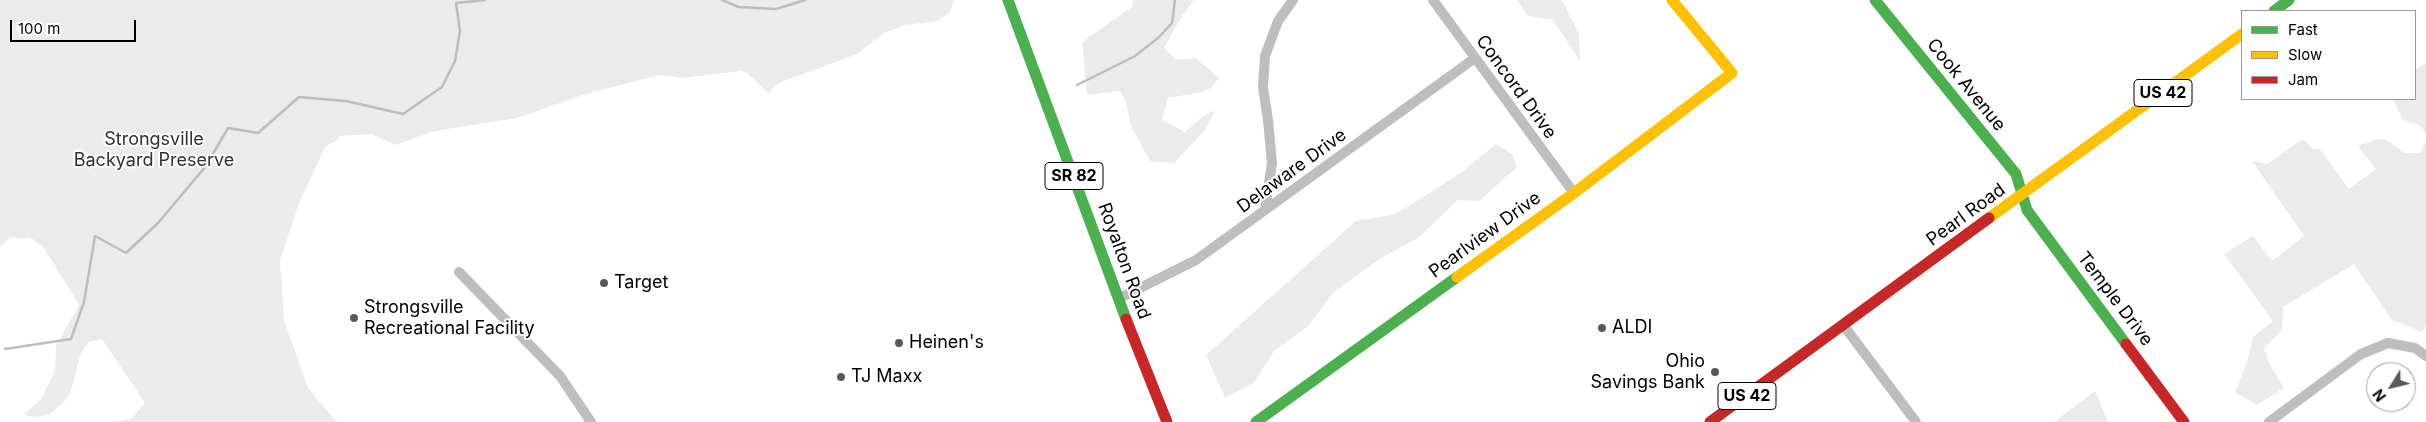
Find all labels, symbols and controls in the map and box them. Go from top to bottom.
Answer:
scale bar [12,10,139,42]
legend [2241,10,2416,100]
text: 100 m [18,19,60,38]
text: Fast [2288,20,2318,39]
street label: Concord Drive [1471,31,1561,143]
street label: Cook Avenue [1922,34,2010,136]
text: Slow [2288,45,2322,64]
text: Jam [2288,70,2318,89]
road number: US 42 [2134,80,2192,106]
street label: Delaware Drive [1233,124,1351,218]
park label: Strongsville Backyard Preserve [74,129,234,172]
road number: SR 82 [1045,162,1103,190]
street label: Pearl Road [1922,179,2010,251]
street label: Pearlview Drive [1425,187,1545,283]
street label: Royalton Road [1093,200,1155,322]
street label: Temple Drive [2073,248,2157,350]
place label: Target [614,272,668,294]
marker: Target [598,277,610,289]
place label: Strongsville Recreational Facility [364,297,535,340]
marker: Strongsville Recreational Facility [348,312,360,324]
place label: ALDI [1612,317,1652,339]
marker: ALDI [1596,322,1608,334]
place label: Heinen's [909,332,984,354]
marker: Heinen's [893,337,905,349]
place label: Ohio Savings Bank [1590,351,1705,394]
north arrow [2366,362,2416,412]
place label: TJ Maxx [851,366,922,388]
marker: Ohio Savings Bank [1709,366,1721,378]
marker: TJ Maxx [835,371,847,383]
road number: US 42 [1718,382,1776,410]
text: N [2369,386,2389,405]

